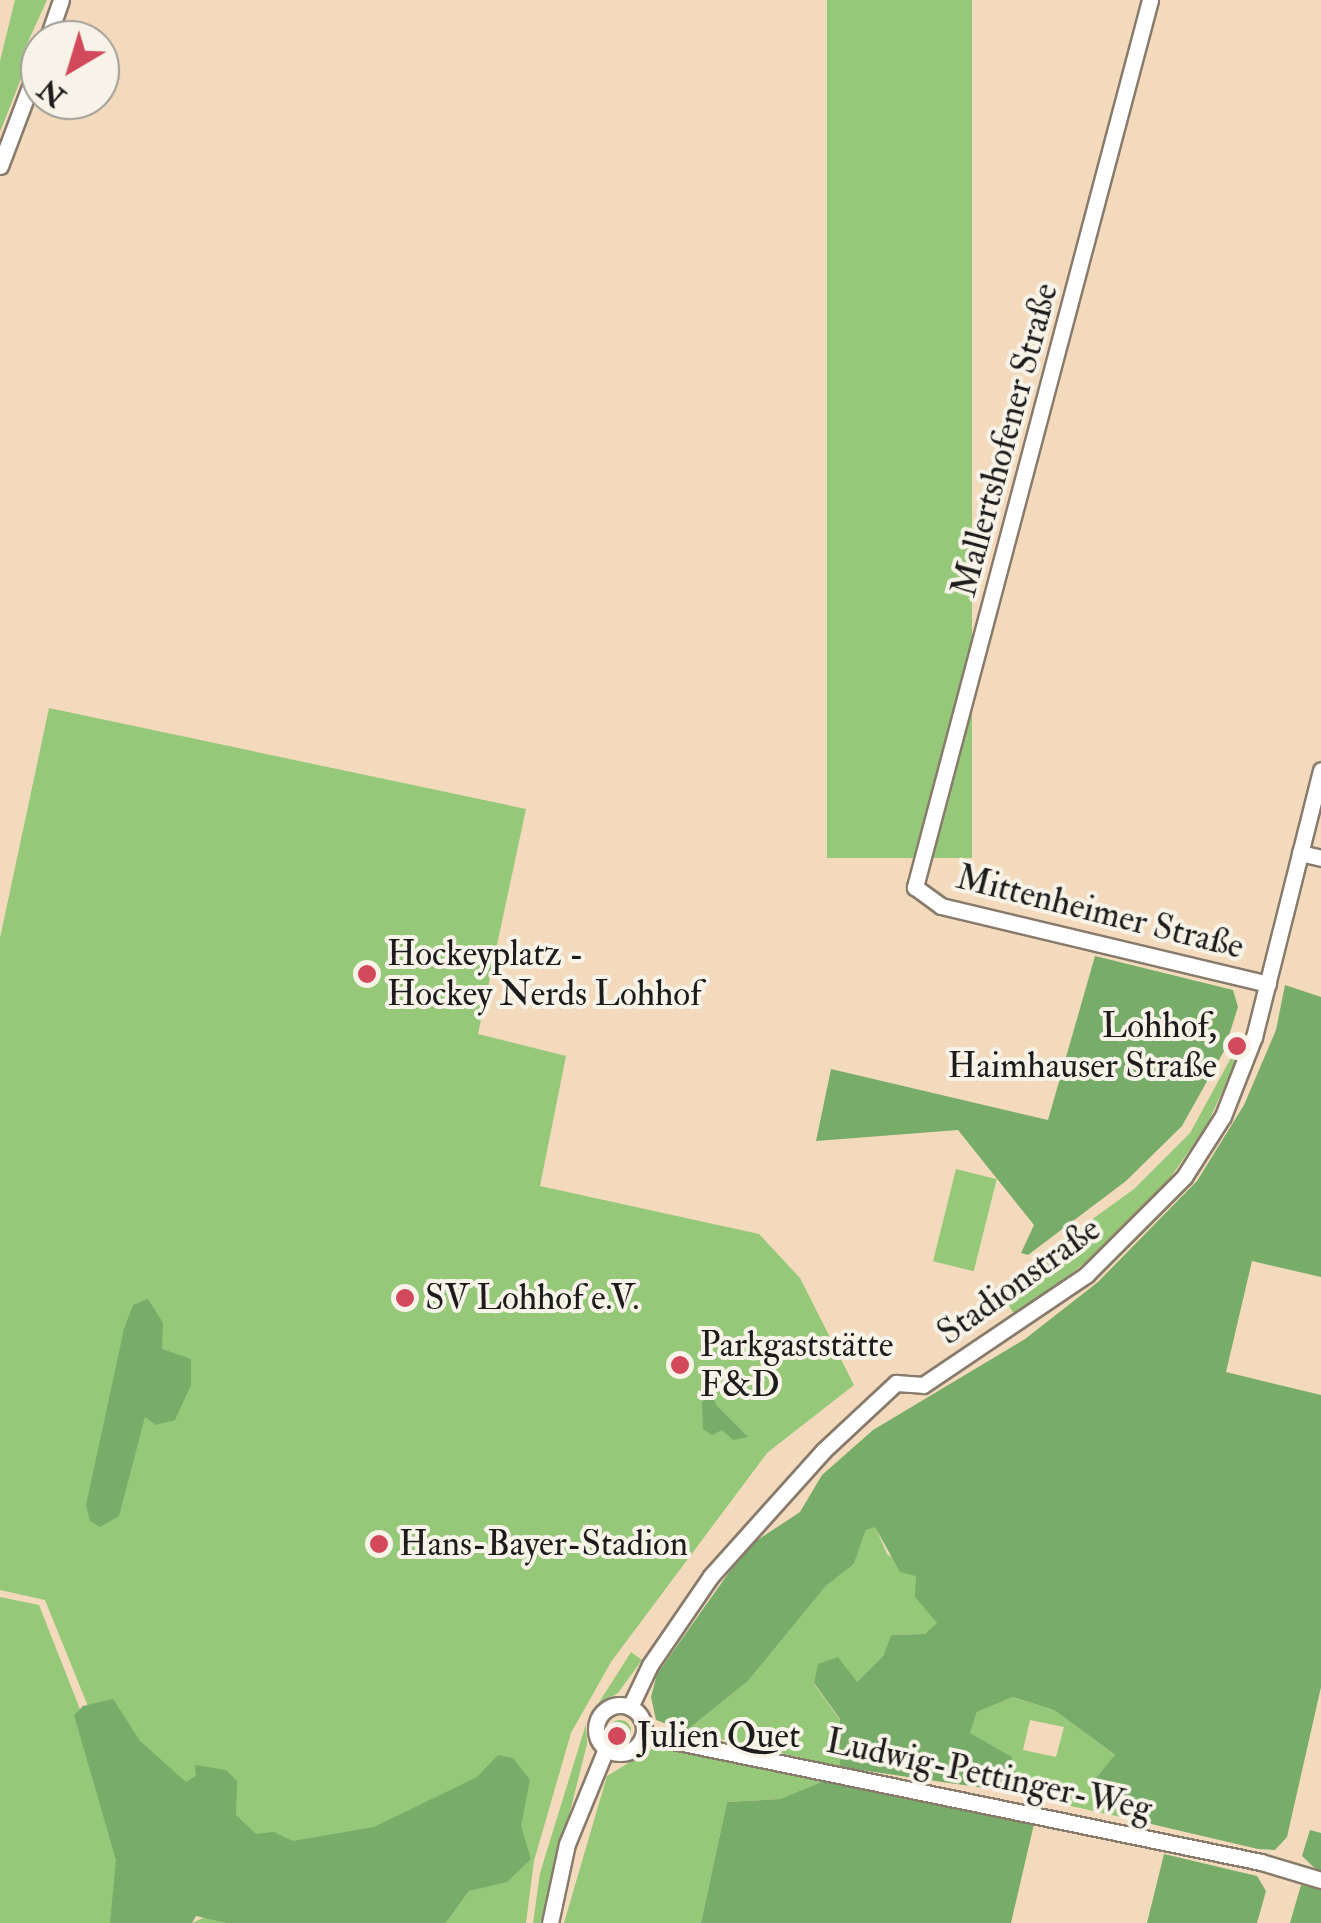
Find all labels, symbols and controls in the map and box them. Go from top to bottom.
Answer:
north arrow [20,20,120,120]
text: N [32,71,73,114]
street label: Mallertshofener Straße [943,279,1067,601]
street label: Mittenheimer Straße [952,856,1248,968]
place label: Hockeyplatz - Hockey Nerds Lohhof [387,933,702,1015]
marker: Hockeyplatz - Hockey Nerds Lohhof [356,963,378,985]
place label: Lohhof, Haimhauser Straße [948,1005,1217,1087]
marker: Lohhof, Haimhauser Straße [1226,1035,1248,1057]
street label: Stadionstraße [930,1208,1108,1354]
place label: SV Lohhof e.V. [425,1277,639,1319]
marker: SV Lohhof e.V. [394,1287,416,1309]
place label: Parkgaststätte F&D [700,1324,893,1406]
marker: Parkgaststätte F&D [669,1354,691,1376]
place label: Hans-Bayer-Stadion [399,1523,688,1565]
marker: Hans-Bayer-Stadion [368,1533,390,1555]
place label: Julien Quet [637,1715,800,1757]
street label: Ludwig-Pettinger-Weg [822,1720,1156,1830]
marker: Julien Quet [606,1725,628,1747]

